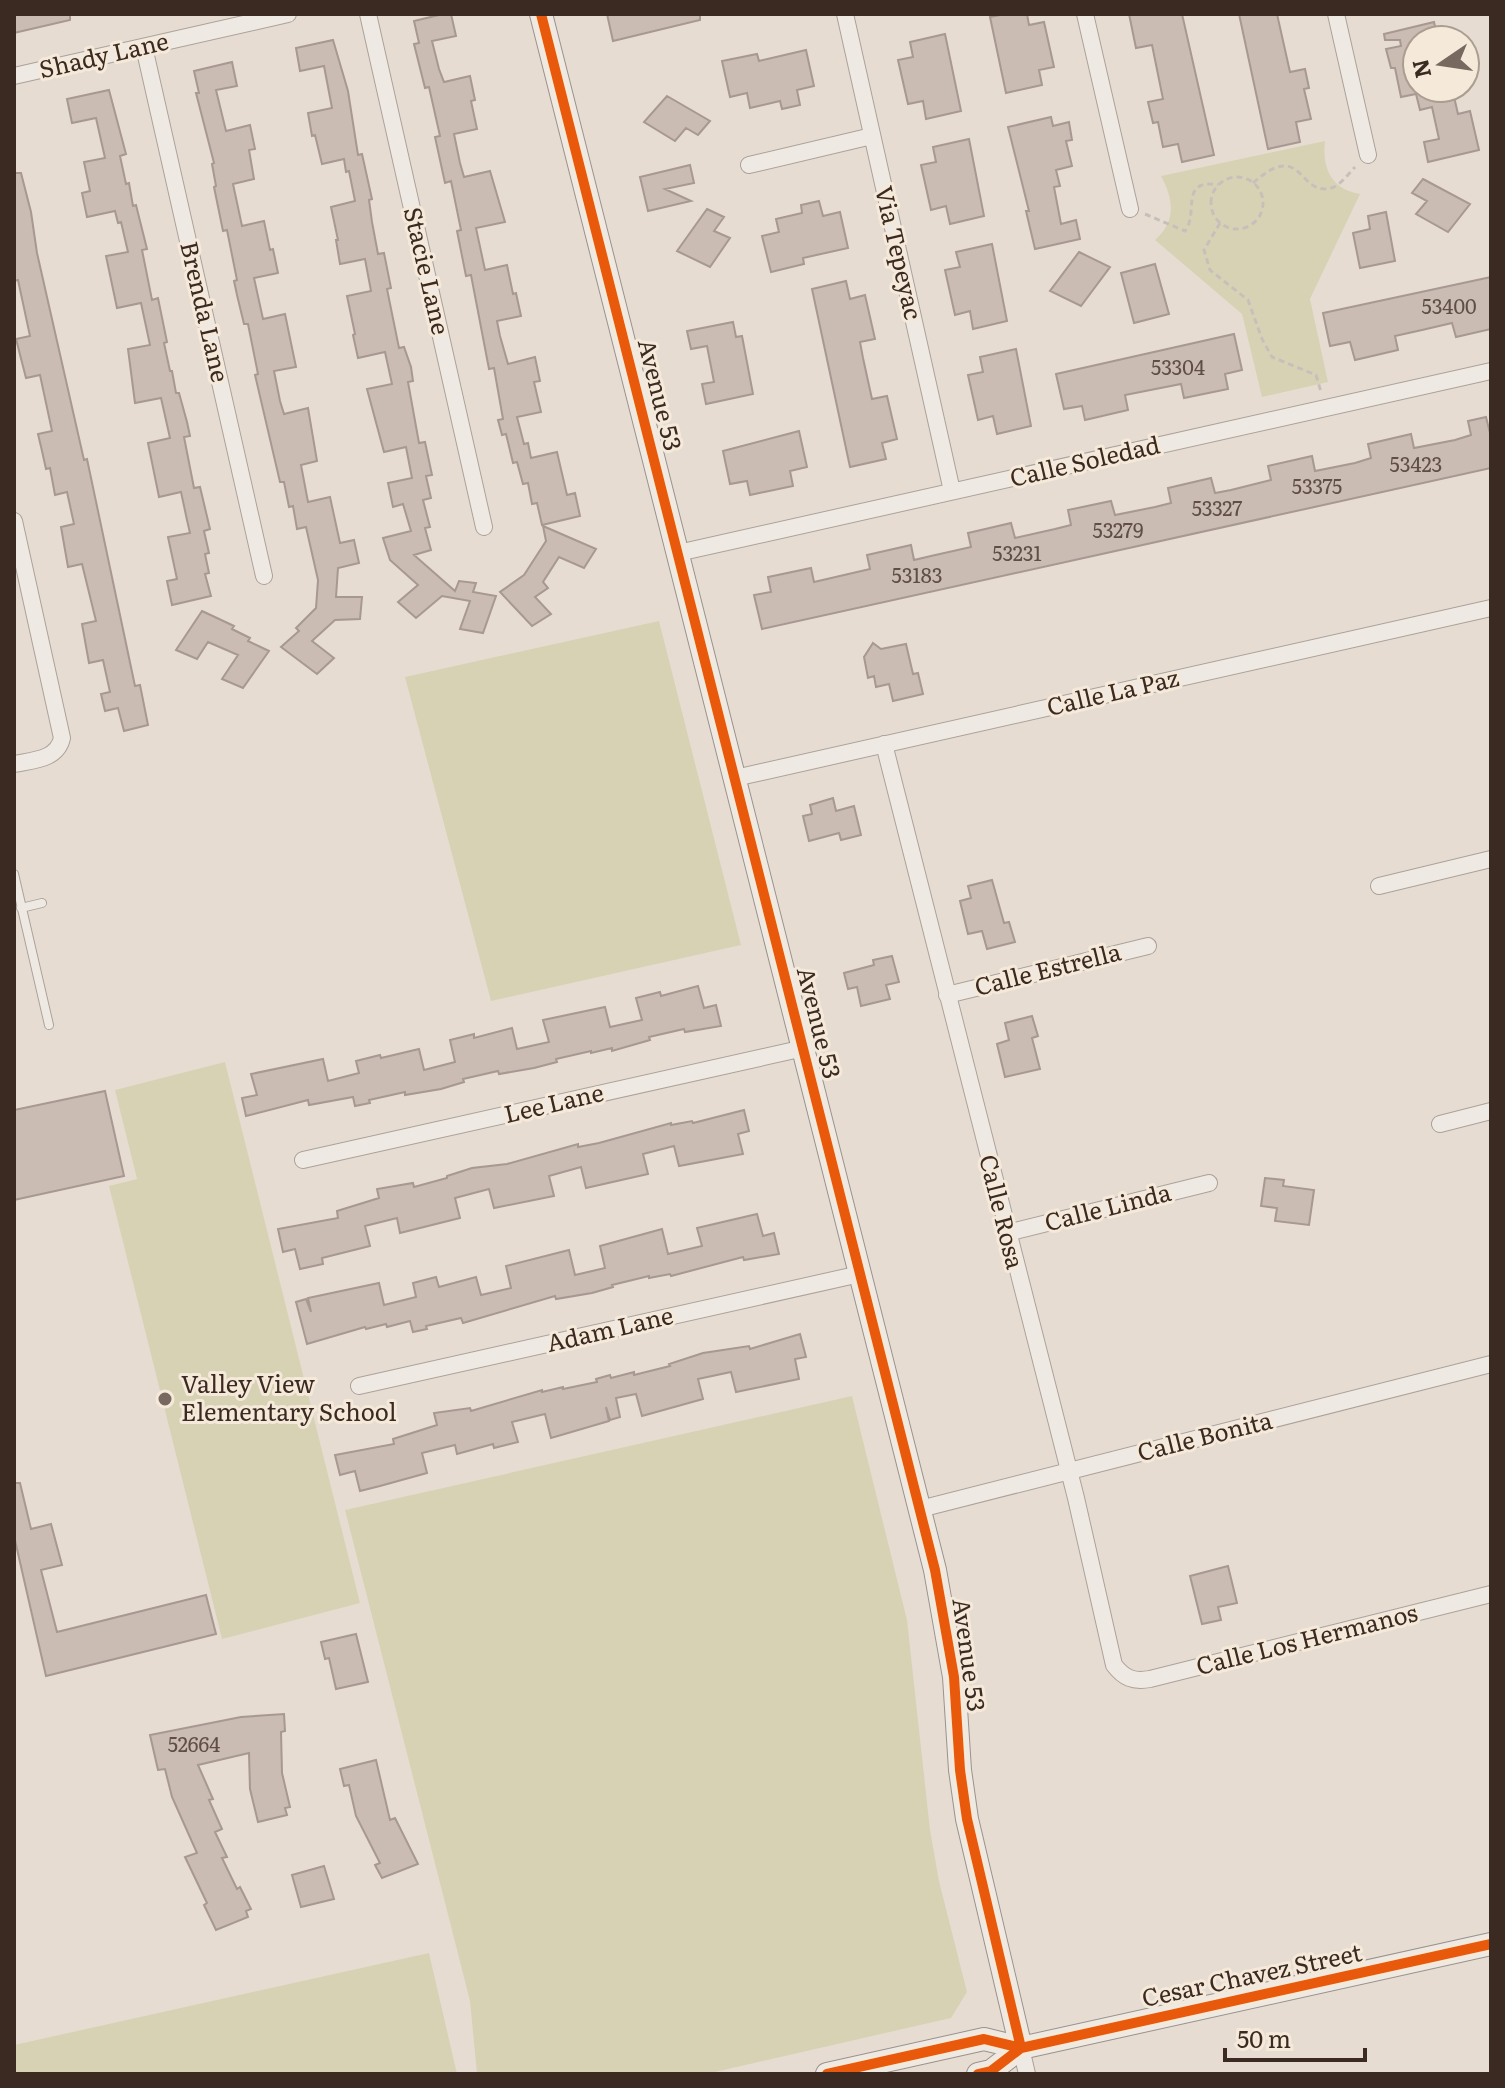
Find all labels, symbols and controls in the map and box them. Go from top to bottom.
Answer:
street label: Shady Lane [35,22,172,85]
north arrow [1401,24,1481,104]
text: N [1402,56,1438,82]
street label: Via Tepeyac [868,182,933,323]
street label: Stacie Lane [397,203,460,338]
street label: Brenda Lane [173,238,240,385]
house number: 53400 [1421,290,1477,320]
street label: Avenue 53 [631,335,692,454]
house number: 53304 [1151,351,1205,381]
street label: Calle Soledad [1006,425,1163,494]
house number: 53423 [1390,448,1442,478]
house number: 53375 [1292,470,1342,500]
house number: 53327 [1192,492,1242,522]
house number: 53279 [1093,514,1143,544]
house number: 53231 [992,537,1042,567]
house number: 53183 [892,559,943,589]
street label: Calle La Paz [1043,658,1182,723]
street label: Calle Estrella [970,932,1124,1003]
street label: Avenue 53 [790,963,851,1082]
street label: Lee Lane [500,1073,607,1130]
street label: Calle Rosa [972,1151,1035,1272]
street label: Calle Linda [1040,1173,1174,1238]
street label: Adam Lane [543,1296,676,1359]
place label: Valley View Elementary School [181,1365,397,1428]
marker: Valley View Elementary School [156,1390,174,1408]
street label: Calle Bonita [1133,1401,1276,1468]
street label: Calle Los Hermanos [1192,1593,1421,1682]
street label: Avenue 53 [945,1596,996,1714]
house number: 52664 [168,1728,220,1758]
street label: Cesar Chavez Street [1138,1933,1365,2014]
scale bar [1225,2012,1365,2062]
text: 50 m [1237,2020,1291,2055]

